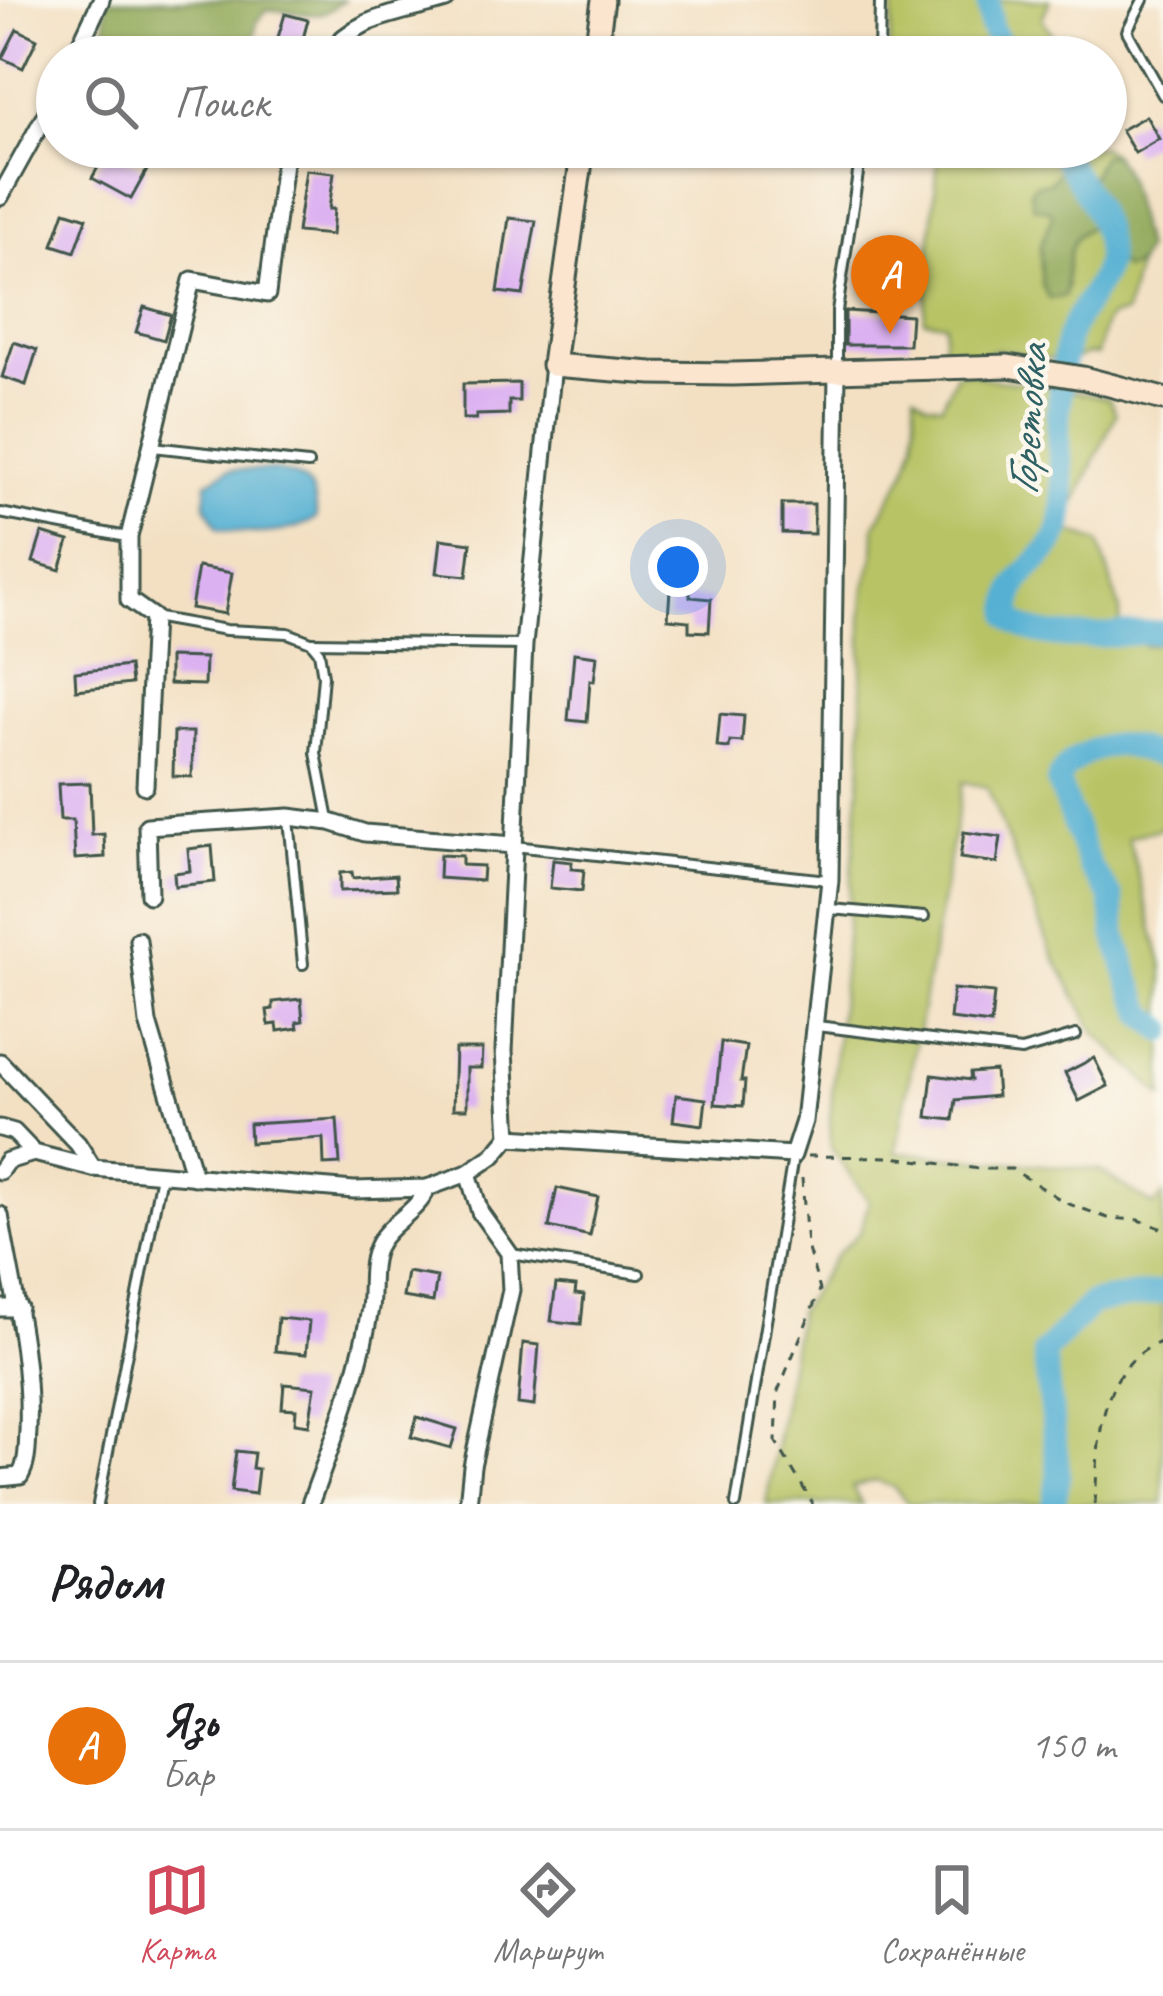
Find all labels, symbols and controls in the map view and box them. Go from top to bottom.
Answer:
search box [36,36,1127,168]
icon: search [78,69,144,135]
text: Поиск [174,74,269,131]
pin: A [851,235,929,334]
water label: Горетовка [994,339,1061,497]
your location [648,537,708,597]
text: Рядом [48,1550,162,1614]
text: Язь [162,1693,217,1750]
text: A [77,1721,97,1770]
text: 150 m [1031,1721,1115,1770]
text: Бар [162,1750,214,1799]
tab: Карта [139,1857,215,1971]
tab: Маршрут [493,1857,602,1971]
tab: Сохранённые [880,1857,1024,1971]

